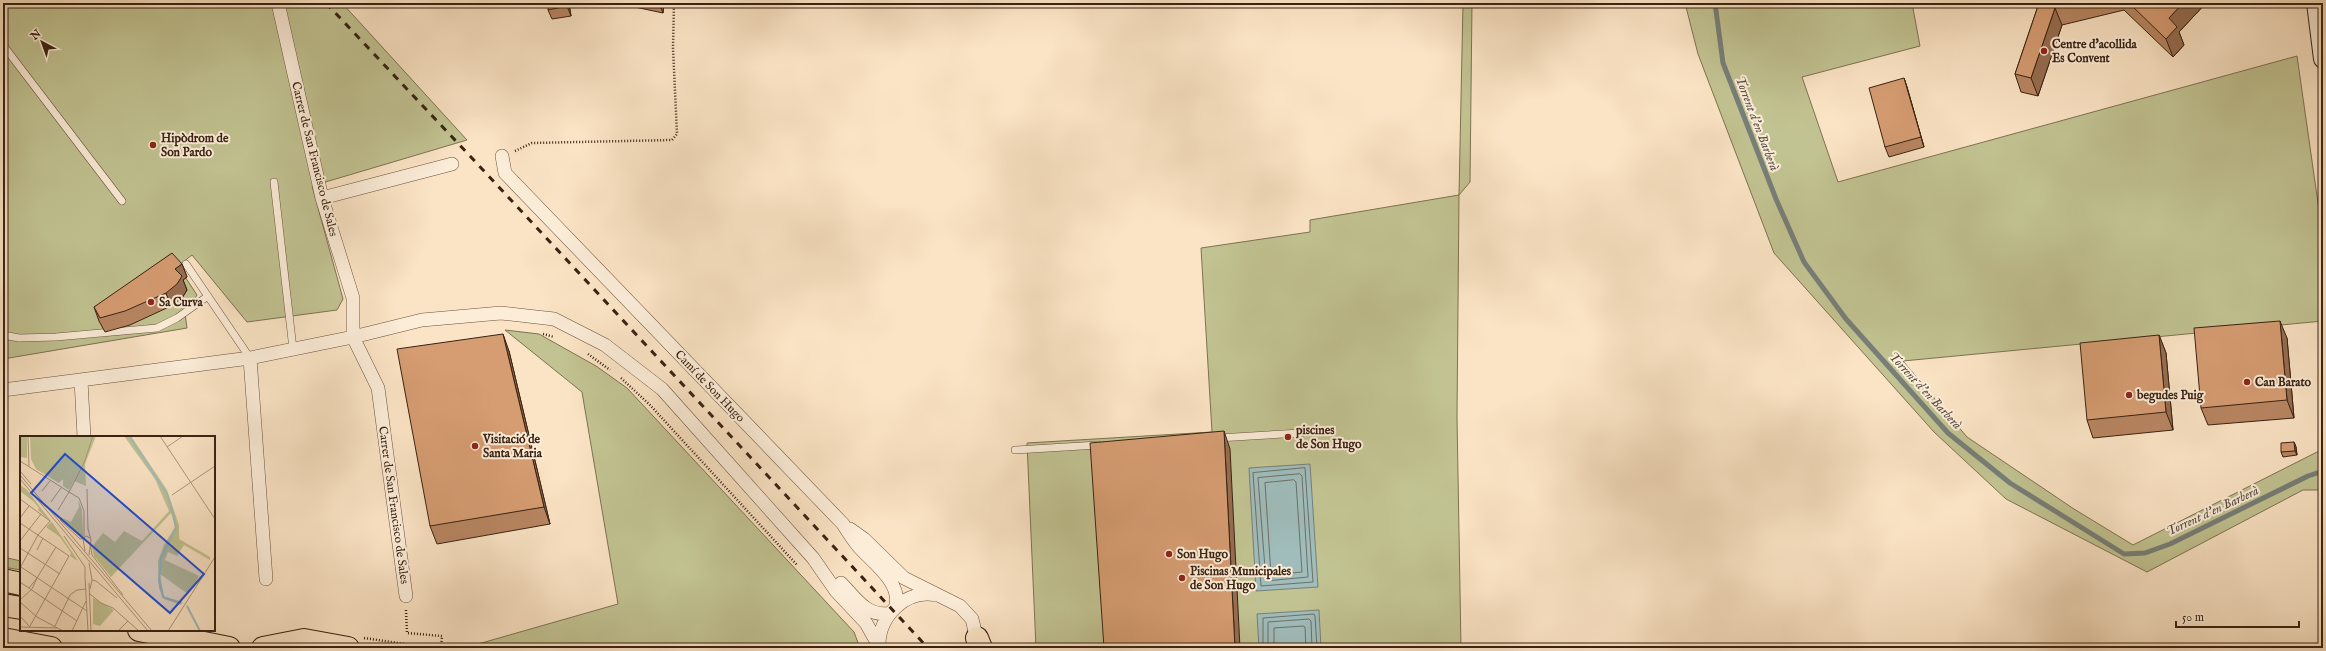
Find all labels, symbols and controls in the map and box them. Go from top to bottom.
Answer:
north arrow [22,22,62,62]
text: N [27,26,45,44]
place label: Centre d'acollida Es Convent [2052,37,2138,66]
marker: Centre d'acollida Es Convent [2039,46,2049,56]
water label: Torrent d'en Barberà [1731,74,1783,174]
street label: Carrer de San Francisco de Sales [288,80,341,238]
place label: Hipòdrom de Son Pardo [161,131,229,160]
marker: Hipòdrom de Son Pardo [148,140,158,150]
place label: Sa Curva [159,295,203,310]
marker: Sa Curva [146,297,156,307]
street label: Camí de Son Hugo [671,347,748,426]
water label: Torrent d'en Barberà [1885,349,1965,434]
place label: Can Barato [2255,375,2312,390]
marker: Can Barato [2242,377,2252,387]
place label: begudes Puig [2136,388,2204,404]
marker: begudes Puig [2124,390,2134,400]
place label: piscines de Son Hugo [1295,423,1362,453]
street label: Carrer de San Francisco de Sales [375,425,412,585]
place label: Visitació de Santa Maria [482,432,543,461]
marker: piscines de Son Hugo [1283,432,1293,442]
inset map [20,436,215,631]
marker: Visitació de Santa Maria [470,441,480,451]
water label: Torrent d'en Barberà [2164,482,2262,540]
place label: Son Hugo [1177,547,1228,563]
marker: Son Hugo [1164,549,1174,559]
place label: Piscinas Municipales de Son Hugo [1190,564,1292,594]
marker: Piscinas Municipales de Son Hugo [1177,573,1187,583]
scale bar [2176,603,2299,629]
text: 50 m [2182,610,2204,625]

